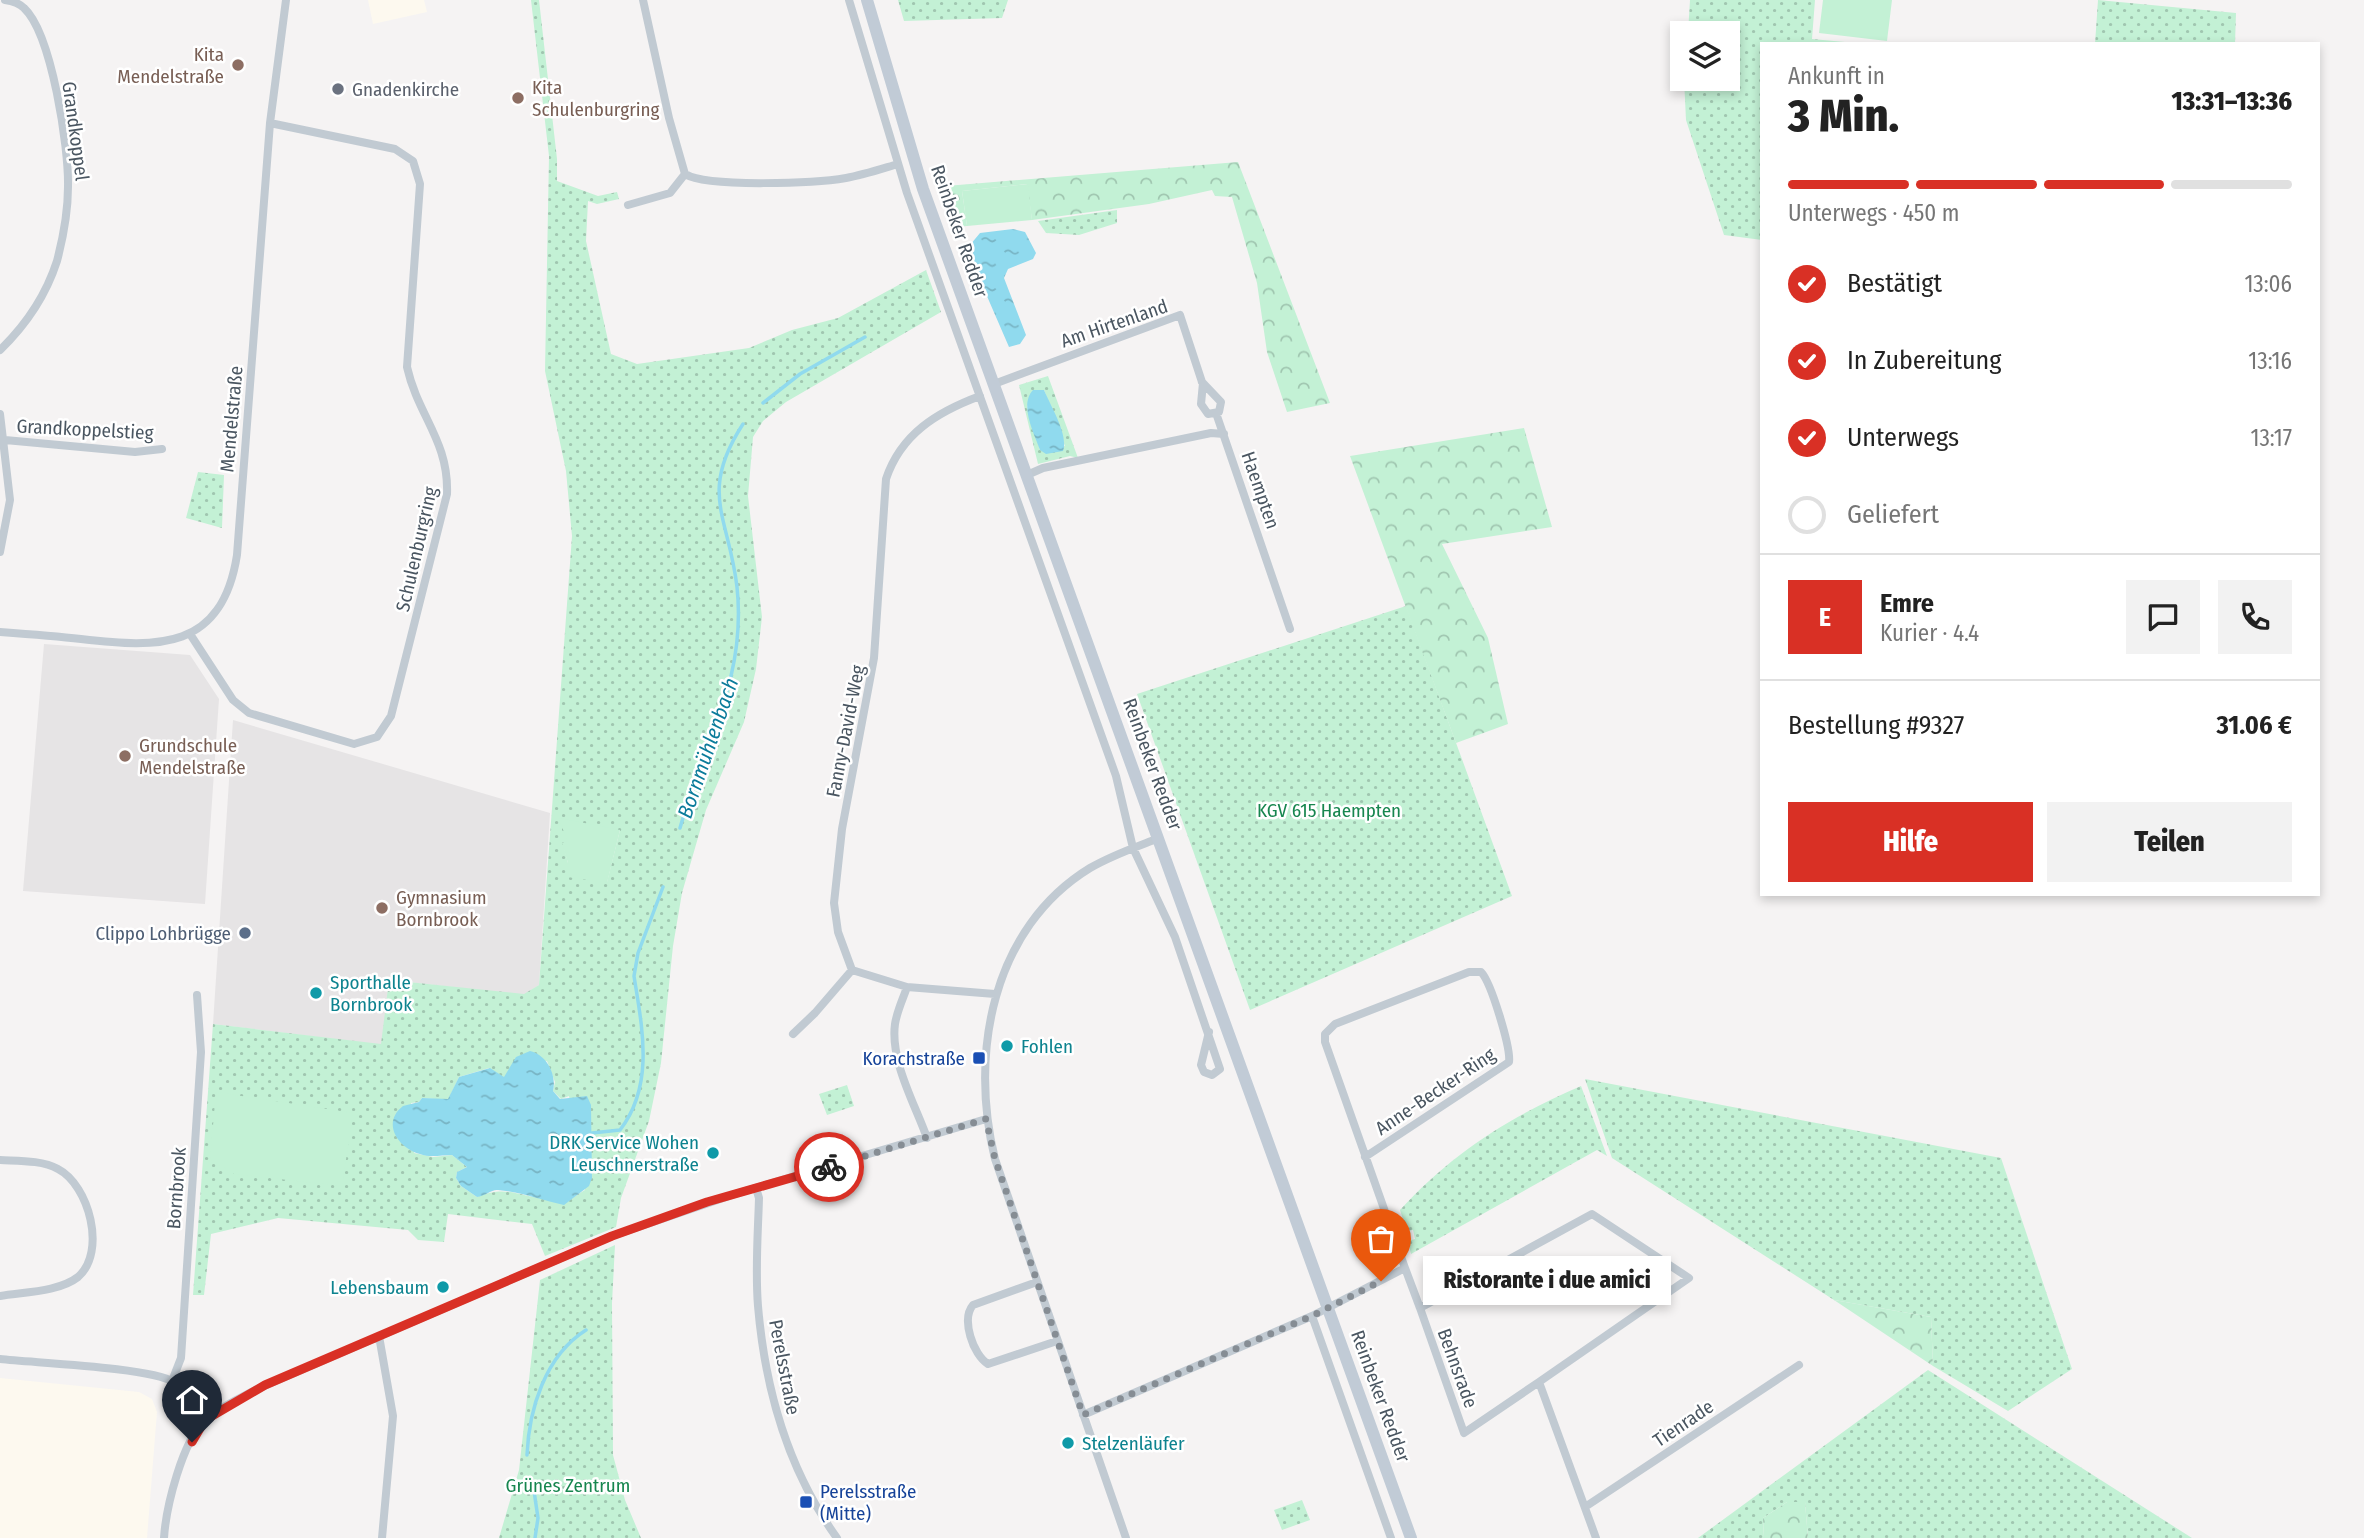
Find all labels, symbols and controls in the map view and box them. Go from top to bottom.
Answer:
map controls [1670,21,1740,91]
button: layers [1670,21,1740,91]
place label: Kita Mendelstraße [117,43,224,88]
marker: Kita Mendelstraße [230,57,246,73]
text: Ankunft in [1788,62,1885,90]
place label: Kita Schulenburgring [532,76,660,121]
place label: Gnadenkirche [352,78,459,101]
street label: Grandkoppel [57,80,94,182]
marker: Gnadenkirche [330,81,346,97]
text: 13:31–13:36 [2171,86,2292,117]
text: 3 Min. [1788,88,1899,143]
marker: Kita Schulenburgring [510,90,526,106]
street label: Reinbeker Redder [926,162,993,301]
text: Unterwegs · 450 m [1788,199,1959,227]
icon: check [1788,265,1826,303]
text: Bestätigt [1847,268,1942,299]
text: 13:06 [2244,270,2292,298]
street label: Am Hirtenland [1058,294,1171,353]
icon: check [1788,342,1826,380]
text: In Zubereitung [1847,345,2001,376]
text: 13:16 [2248,347,2292,375]
street label: Mendelstraße [215,365,248,473]
street label: Grandkoppelstieg [16,414,154,445]
icon: check [1788,419,1826,457]
text: Unterwegs [1847,422,1959,453]
text: 13:17 [2250,424,2292,452]
street label: Haempten [1237,448,1284,532]
street label: Schulenburgring [391,484,442,614]
text: Geliefert [1847,499,1939,530]
button: chat [2126,580,2200,654]
button: phone [2218,580,2292,654]
text: Emre [1880,588,1934,619]
text: E [1819,602,1831,633]
text: Kurier · 4.4 [1880,619,1979,647]
street label: Fanny-David-Weg [821,663,870,799]
water label: Bornmühlenbach [672,674,744,822]
street label: Reinbeker Redder [1118,695,1187,834]
text: Bestellung #9327 [1788,710,1964,741]
text: 31.06 € [2216,710,2292,741]
place label: Grundschule Mendelstraße [139,734,246,779]
marker: Grundschule Mendelstraße [117,748,133,764]
park label: KGV 615 Haempten [1257,799,1401,822]
button: Hilfe [1788,802,2033,882]
button: Teilen [2047,802,2292,882]
place label: Gymnasium Bornbrook [396,886,487,931]
marker: Gymnasium Bornbrook [374,900,390,916]
place label: Clippo Lohbrügge [95,922,231,945]
marker: Clippo Lohbrügge [237,925,253,941]
place label: Sporthalle Bornbrook [330,971,412,1016]
marker: Sporthalle Bornbrook [308,985,324,1001]
place label: Fohlen [1021,1035,1073,1058]
marker: Fohlen [999,1038,1015,1054]
street label: Anne-Becker-Ring [1371,1043,1500,1140]
place label: Korachstraße [862,1047,965,1070]
marker: Korachstraße [971,1050,987,1066]
place label: DRK Service Wohen Leuschnerstraße [549,1131,699,1176]
courier [794,1132,864,1202]
marker: DRK Service Wohen Leuschnerstraße [705,1145,721,1161]
street label: Bornbrook [162,1146,191,1230]
icon: bike [810,1148,848,1186]
pin [1351,1209,1411,1281]
icon: bag [1362,1220,1400,1258]
callout: Ristorante i due amici [1423,1256,1672,1306]
text: Ristorante i due amici [1443,1266,1651,1294]
place label: Lebensbaum [330,1276,429,1299]
marker: Lebensbaum [435,1279,451,1295]
street label: Perelsstraße [764,1318,805,1417]
street label: Behnsrade [1433,1325,1483,1411]
street label: Reinbeker Redder [1346,1327,1415,1466]
pin [162,1370,222,1442]
icon: home [173,1381,211,1419]
street label: Tienrade [1649,1395,1718,1452]
place label: Stelzenläufer [1082,1432,1185,1455]
marker: Stelzenläufer [1060,1435,1076,1451]
park label: Grünes Zentrum [506,1474,630,1497]
place label: Perelsstraße (Mitte) [820,1480,916,1525]
marker: Perelsstraße (Mitte) [798,1494,814,1510]

